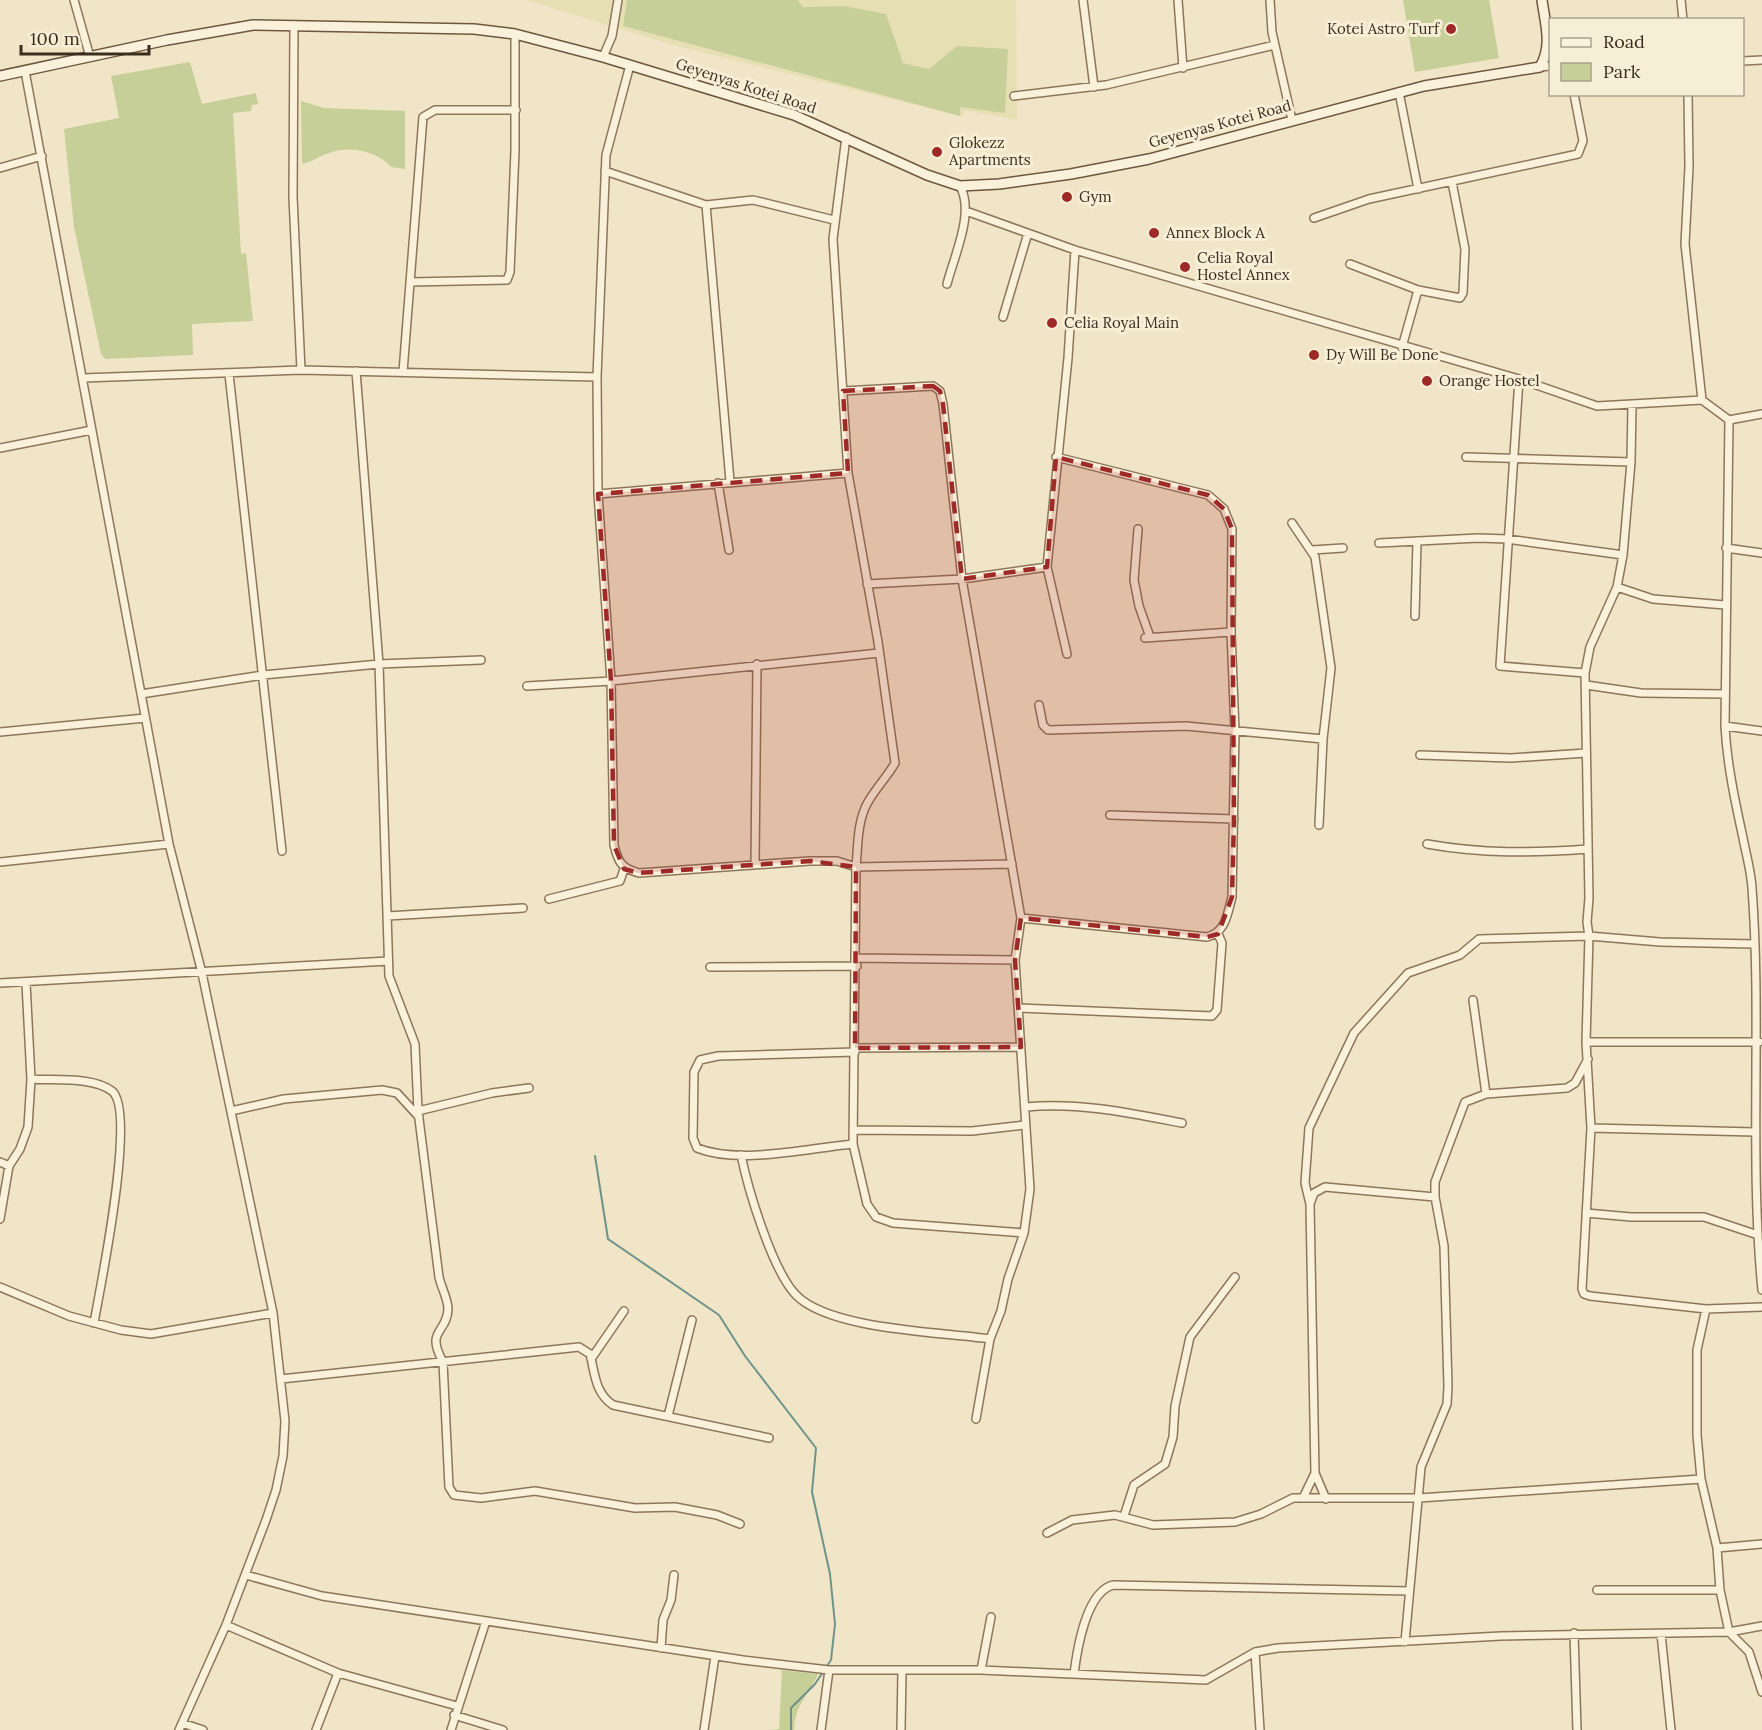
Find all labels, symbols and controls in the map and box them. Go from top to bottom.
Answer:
scale bar [21,18,148,56]
legend [1549,18,1744,96]
place label: Kotei Astro Turf [1327,19,1440,38]
marker: Kotei Astro Turf [1444,22,1458,36]
text: 100 m [30,27,80,50]
text: Road [1603,30,1645,53]
street label: Geyenyas Kotei Road [673,54,819,117]
text: Park [1603,60,1641,83]
street label: Geyenyas Kotei Road [1147,95,1293,152]
place label: Glokezz Apartments [948,133,1031,169]
marker: Glokezz Apartments [930,145,944,159]
place label: Gym [1079,187,1112,206]
marker: Gym [1060,190,1074,204]
place label: Annex Block A [1165,223,1266,242]
marker: Annex Block A [1147,226,1161,240]
place label: Celia Royal Hostel Annex [1197,248,1290,284]
marker: Celia Royal Hostel Annex [1178,260,1192,274]
place label: Celia Royal Main [1064,313,1179,332]
marker: Celia Royal Main [1045,316,1059,330]
place label: Dy Will Be Done [1326,345,1439,364]
marker: Dy Will Be Done [1307,348,1321,362]
place label: Orange Hostel [1439,371,1540,390]
marker: Orange Hostel [1420,374,1434,388]

